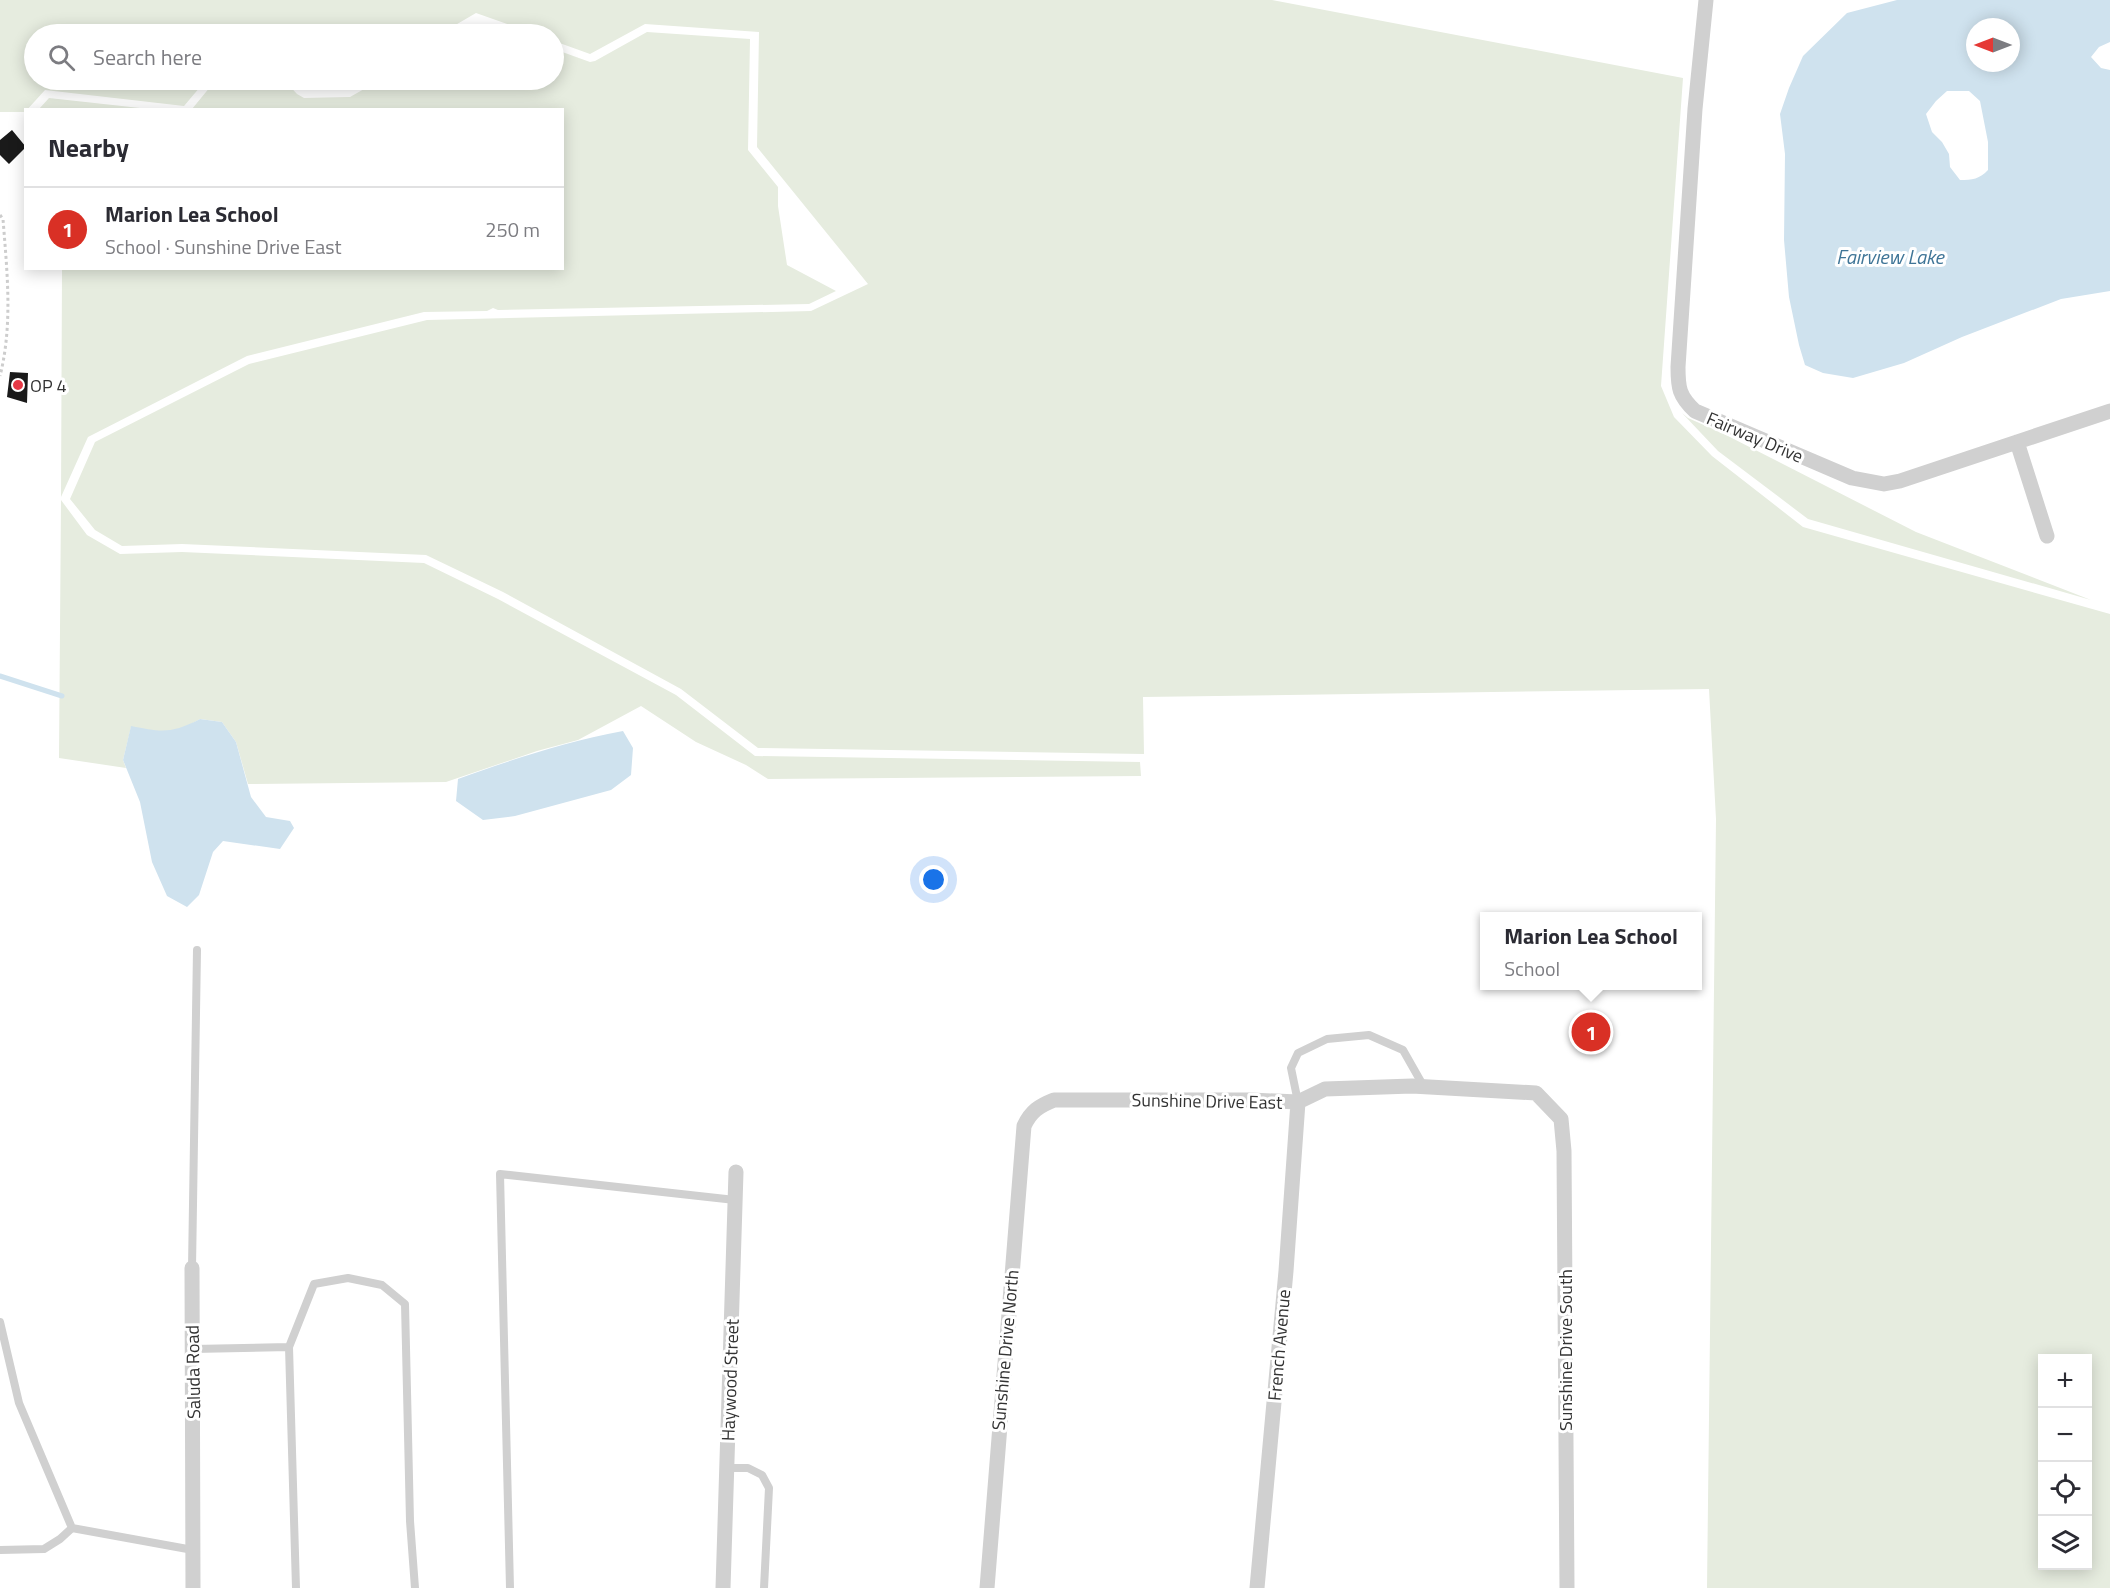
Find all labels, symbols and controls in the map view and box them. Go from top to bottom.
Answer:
north arrow [1966,18,2020,72]
search box [24,24,564,90]
text: Search here [93,40,202,74]
icon: search [45,41,78,74]
text: Nearby [48,128,129,167]
text: Marion Lea School [105,197,279,231]
text: 1 [62,214,73,245]
text: 250 m [485,214,540,245]
text: School · Sunshine Drive East [105,231,342,262]
water label: Fairview Lake [1836,241,1946,272]
place label: OP 4 [30,372,67,399]
marker: OP 4 [11,378,25,392]
street label: Fairway Drive [1702,405,1808,469]
your location [919,865,948,894]
popup [1480,912,1702,990]
text: Marion Lea School [1504,919,1678,953]
text: School [1504,953,1560,984]
pin: 1 [1572,1010,1610,1054]
street label: Sunshine Drive East [1131,1086,1283,1116]
street label: Sunshine Drive North [985,1269,1025,1431]
street label: Sunshine Drive South [1552,1269,1579,1431]
street label: French Avenue [1261,1288,1297,1402]
street label: Haywood Street [714,1318,746,1442]
street label: Saluda Road [179,1325,207,1419]
map controls [2038,1354,2092,1570]
button: + [2038,1354,2092,1408]
button: − [2038,1408,2092,1462]
button: locate [2038,1462,2092,1516]
button: layers [2038,1516,2092,1570]

